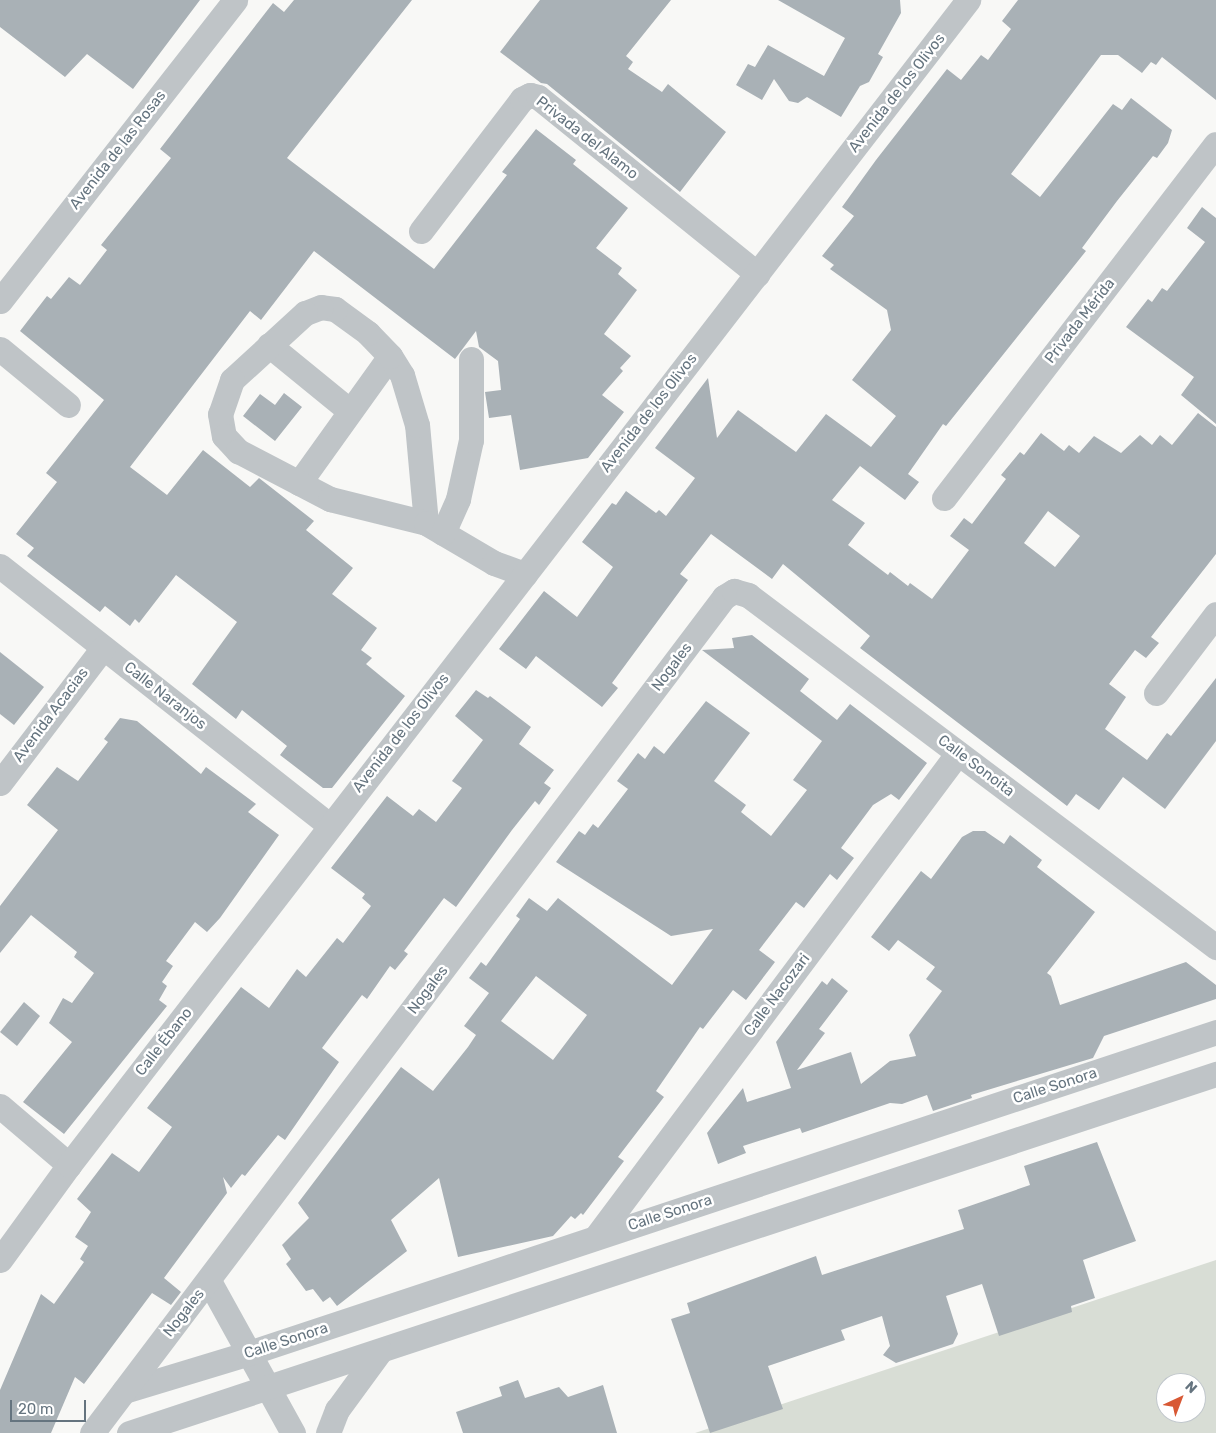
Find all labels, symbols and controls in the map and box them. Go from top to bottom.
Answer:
street label: Avenida de los Olivos [845,30,949,156]
street label: Avenida de las Rosas [66,87,170,213]
street label: Privada del Alamo [532,93,642,183]
street label: Privada Mérida [1041,275,1119,367]
street label: Avenida de los Olivos [597,350,701,476]
street label: Nogales [648,639,696,695]
street label: Calle Naranjos [120,658,210,734]
street label: Avenida Acacias [10,664,92,766]
street label: Avenida de los Olivos [349,670,453,796]
street label: Calle Sonoita [934,731,1018,801]
street label: Calle Nacozari [740,950,814,1040]
street label: Nogales [404,962,452,1018]
street label: Calle Ébano [132,1004,196,1080]
street label: Calle Sonora [1011,1064,1099,1108]
street label: Calle Sonora [626,1191,714,1235]
street label: Nogales [160,1285,208,1341]
street label: Calle Sonora [242,1319,330,1363]
north arrow [1156,1373,1206,1423]
text: N [1181,1378,1200,1397]
scale bar [12,1390,89,1422]
text: 20 m [18,1400,53,1418]

